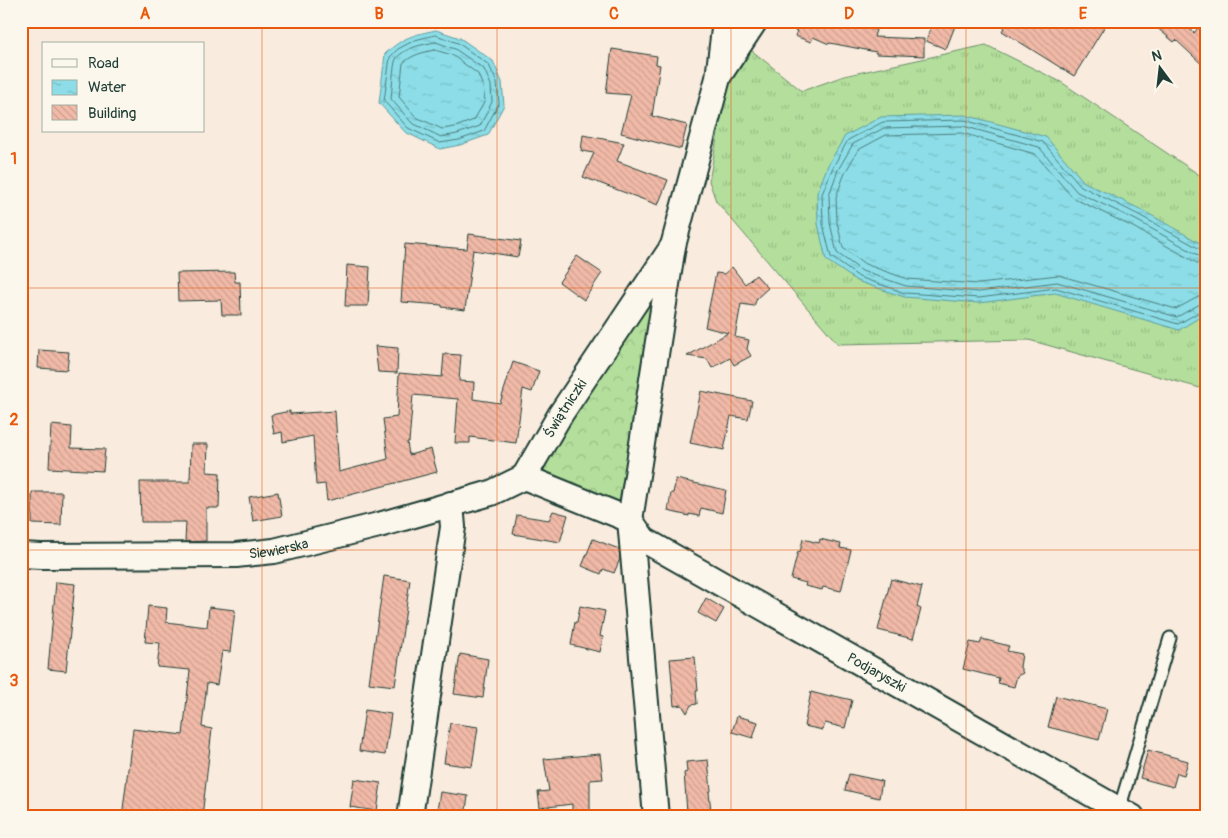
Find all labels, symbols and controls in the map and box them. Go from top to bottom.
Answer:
text: A [140,4,151,24]
text: B [374,4,384,24]
text: C [609,4,619,24]
text: D [844,4,854,24]
text: E [1079,4,1088,24]
legend [42,42,205,132]
north arrow [1136,42,1186,92]
text: N [1150,46,1164,65]
text: Road [88,54,119,73]
text: Water [88,78,127,97]
text: Building [88,104,136,123]
text: 1 [11,149,17,169]
street label: Świątniczki [540,376,591,441]
text: 2 [10,410,19,430]
street label: Siewierska [248,535,310,563]
street label: Podjaryszki [844,649,909,696]
text: 3 [10,671,19,691]

